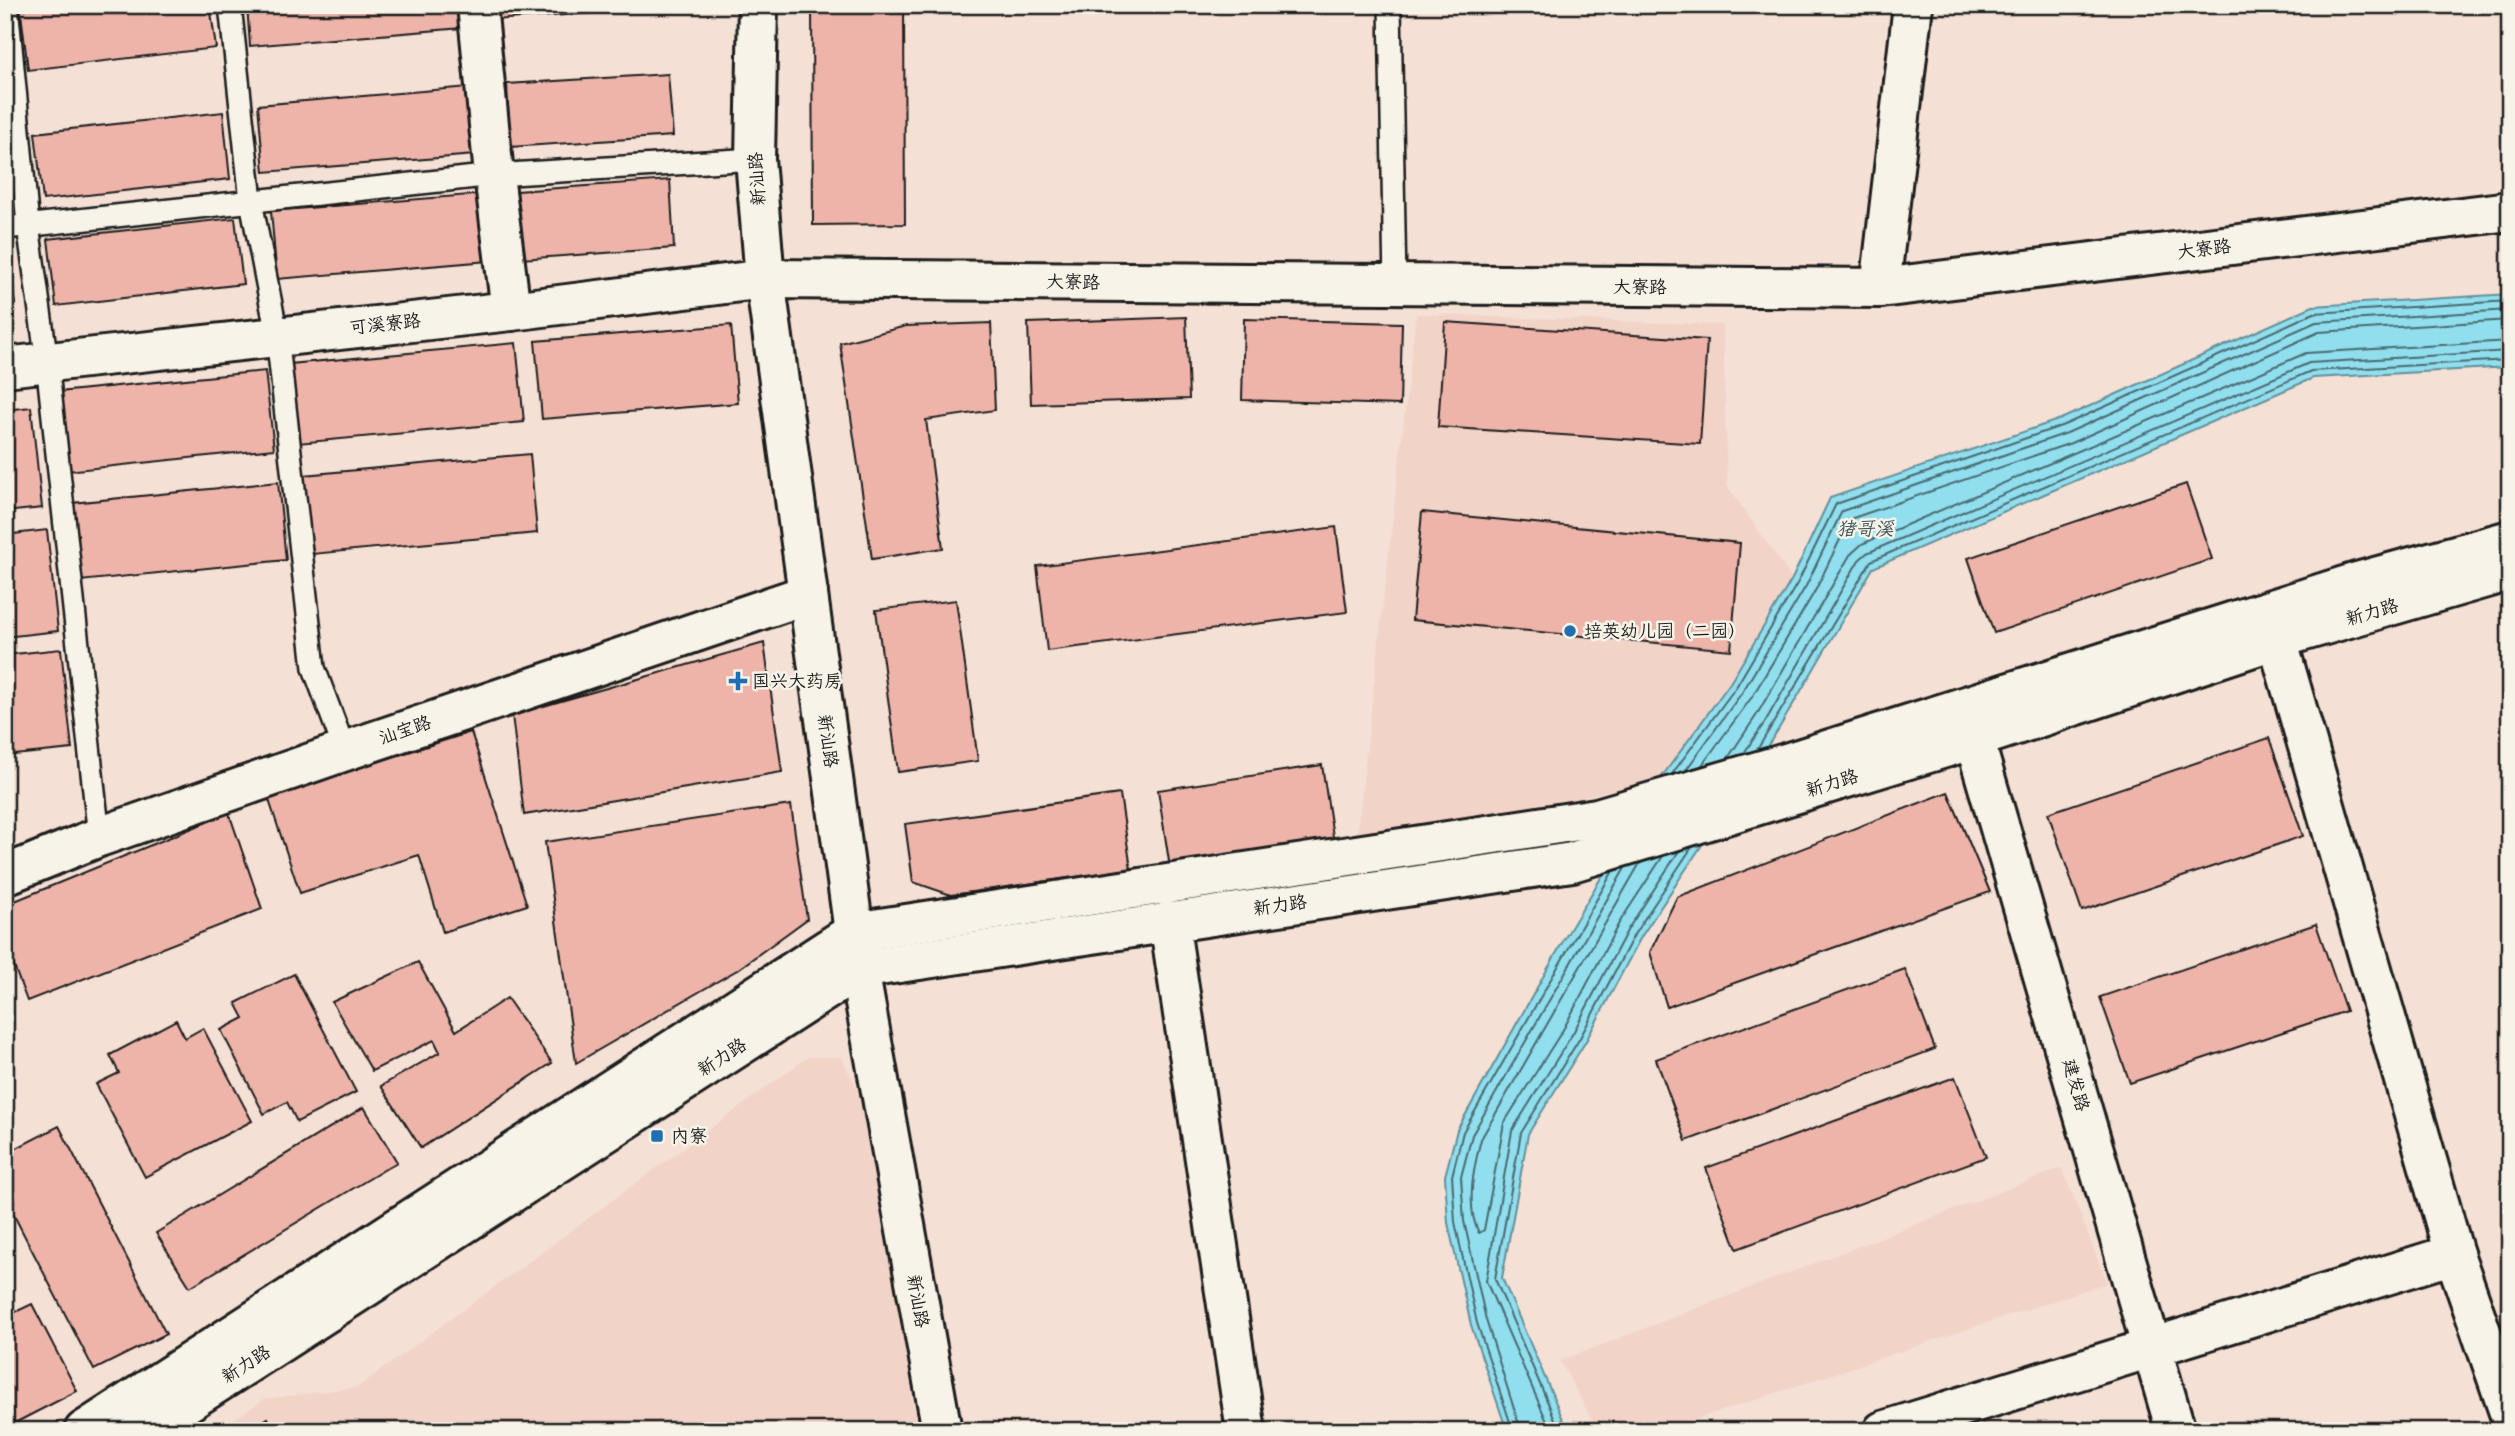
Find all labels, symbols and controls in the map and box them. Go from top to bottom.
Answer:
street label: 新汕路 [740,151,771,207]
street label: 大寮路 [2175,231,2232,264]
street label: 大寮路 [1046,267,1100,294]
street label: 大寮路 [1613,272,1667,299]
street label: 可溪寮路 [348,305,422,340]
water label: 猪哥溪 [1836,513,1894,541]
street label: 新力路 [2342,590,2401,631]
place label: 培英幼儿园（二园） [1584,616,1746,643]
marker: 培英幼儿园（二园） [1562,623,1578,639]
place label: 国兴大药房 [752,666,842,693]
marker: 国兴大药房 [730,673,746,689]
street label: 汕宝路 [375,707,434,750]
street label: 新汕路 [812,712,847,769]
street label: 新力路 [1802,761,1861,802]
street label: 新力路 [1251,886,1308,921]
street label: 新力路 [691,1030,751,1082]
street label: 建发路 [2057,1055,2098,1114]
place label: 内寮 [671,1121,707,1148]
marker: 内寮 [649,1128,665,1144]
street label: 新汕路 [901,1272,937,1330]
street label: 新力路 [215,1337,275,1389]

